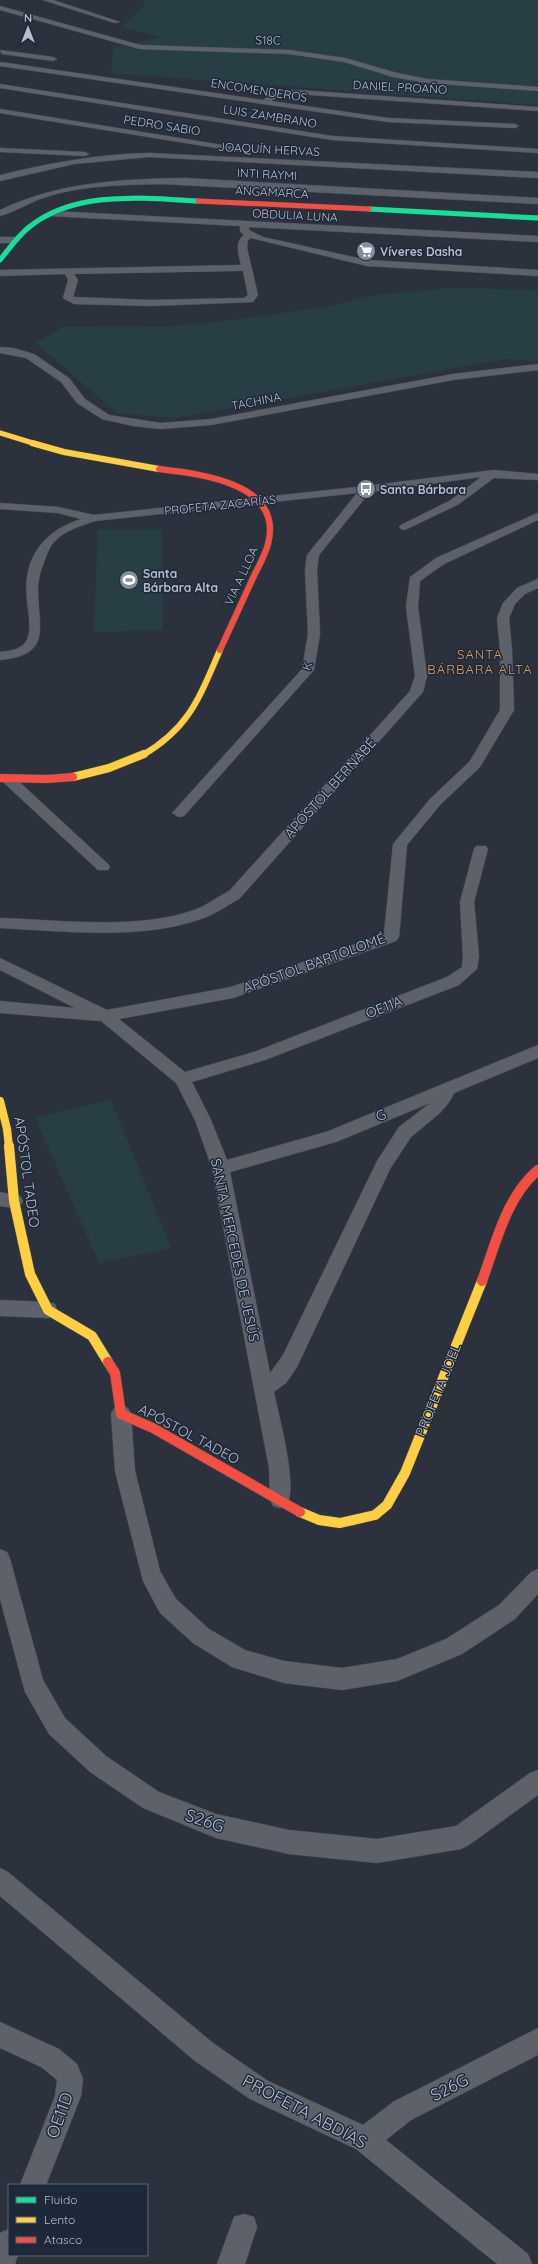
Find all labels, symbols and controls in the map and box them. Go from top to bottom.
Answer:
north arrow [8,8,48,48]
text: N [24,11,32,25]
street label: S18C [255,32,281,48]
street label: ENCOMENDEROS [210,75,309,105]
street label: DANIEL PROAÑO [352,77,448,97]
street label: LUIS ZAMBRANO [222,101,318,131]
street label: PEDRO SABIO [123,112,201,138]
street label: JOAQUÍN HERVAS [218,139,321,159]
street label: INTI RAYMI [237,165,297,183]
street label: ANGAMARCA [235,183,309,201]
street label: OBDULIA LUNA [252,205,338,225]
supermarket icon: Víveres Dasha [355,240,377,262]
place label: Víveres Dasha [380,244,462,259]
street label: TACHINA [230,389,282,413]
bus stop icon: Santa Bárbara [355,478,377,500]
place label: Santa Bárbara [380,482,466,497]
street label: PROFETA ZACARÍAS [163,492,277,518]
street label: VIA A LLOA [221,544,261,608]
place label: Santa Bárbara Alta [143,566,218,595]
sports icon: Santa Bárbara Alta [118,569,140,591]
district label: SANTA BÁRBARA ALTA [427,646,533,677]
street label: K [299,660,315,672]
street label: APÓSTOL BERNABÉ [280,734,380,842]
street label: APÓSTOL BARTOLOMÉ [240,929,388,997]
street label: OE11A [363,992,405,1022]
street label: G [373,1105,389,1125]
street label: APÓSTOL TADEO [10,1115,44,1229]
street label: SANTA MERCEDES DE JESÚS [207,1157,263,1343]
street label: PROFETA JOEL [411,1340,465,1439]
street label: APÓSTOL TADEO [135,1400,243,1468]
street label: S26G [183,1804,227,1836]
street label: PROFETA ABDÍAS [239,2069,371,2153]
street label: S26G [426,2069,472,2105]
street label: OE11D [41,2089,77,2141]
legend [8,2184,148,2256]
text: Fluido [44,2192,77,2207]
text: Lento [44,2212,75,2227]
text: Atasco [44,2232,82,2247]

